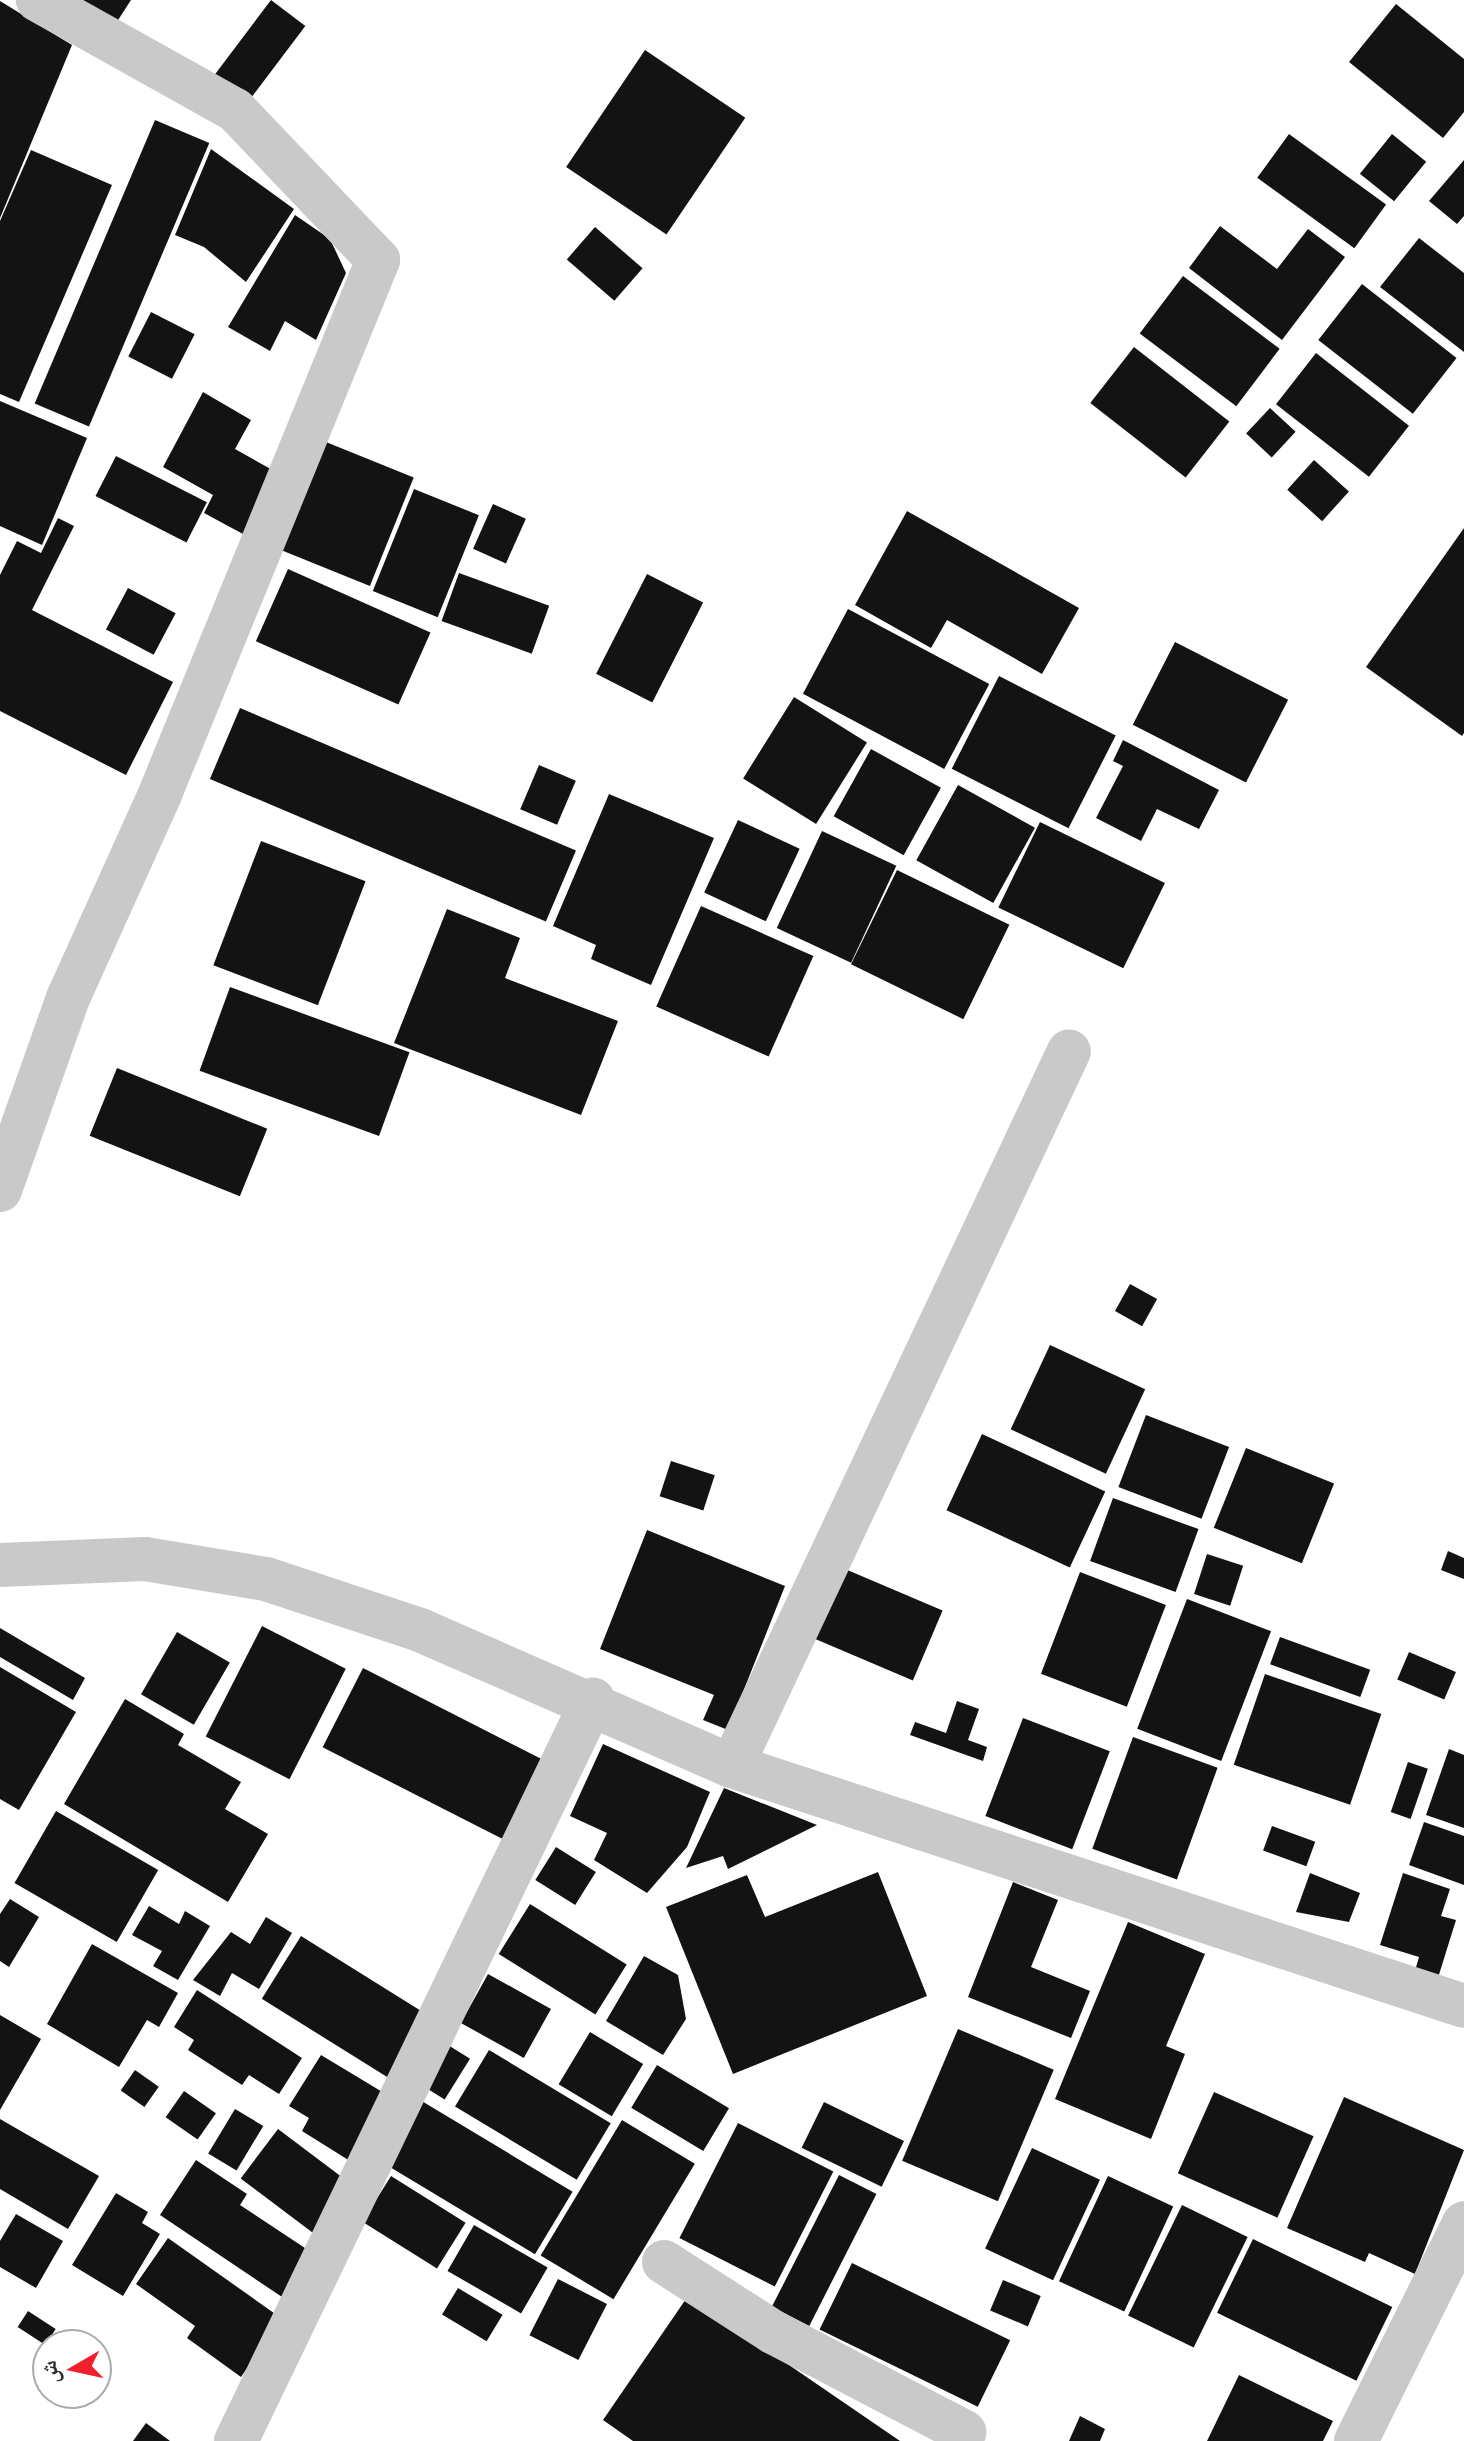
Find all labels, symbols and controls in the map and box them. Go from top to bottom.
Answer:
north arrow [32,2329,112,2409]
text: ش [36,2359,64,2386]

